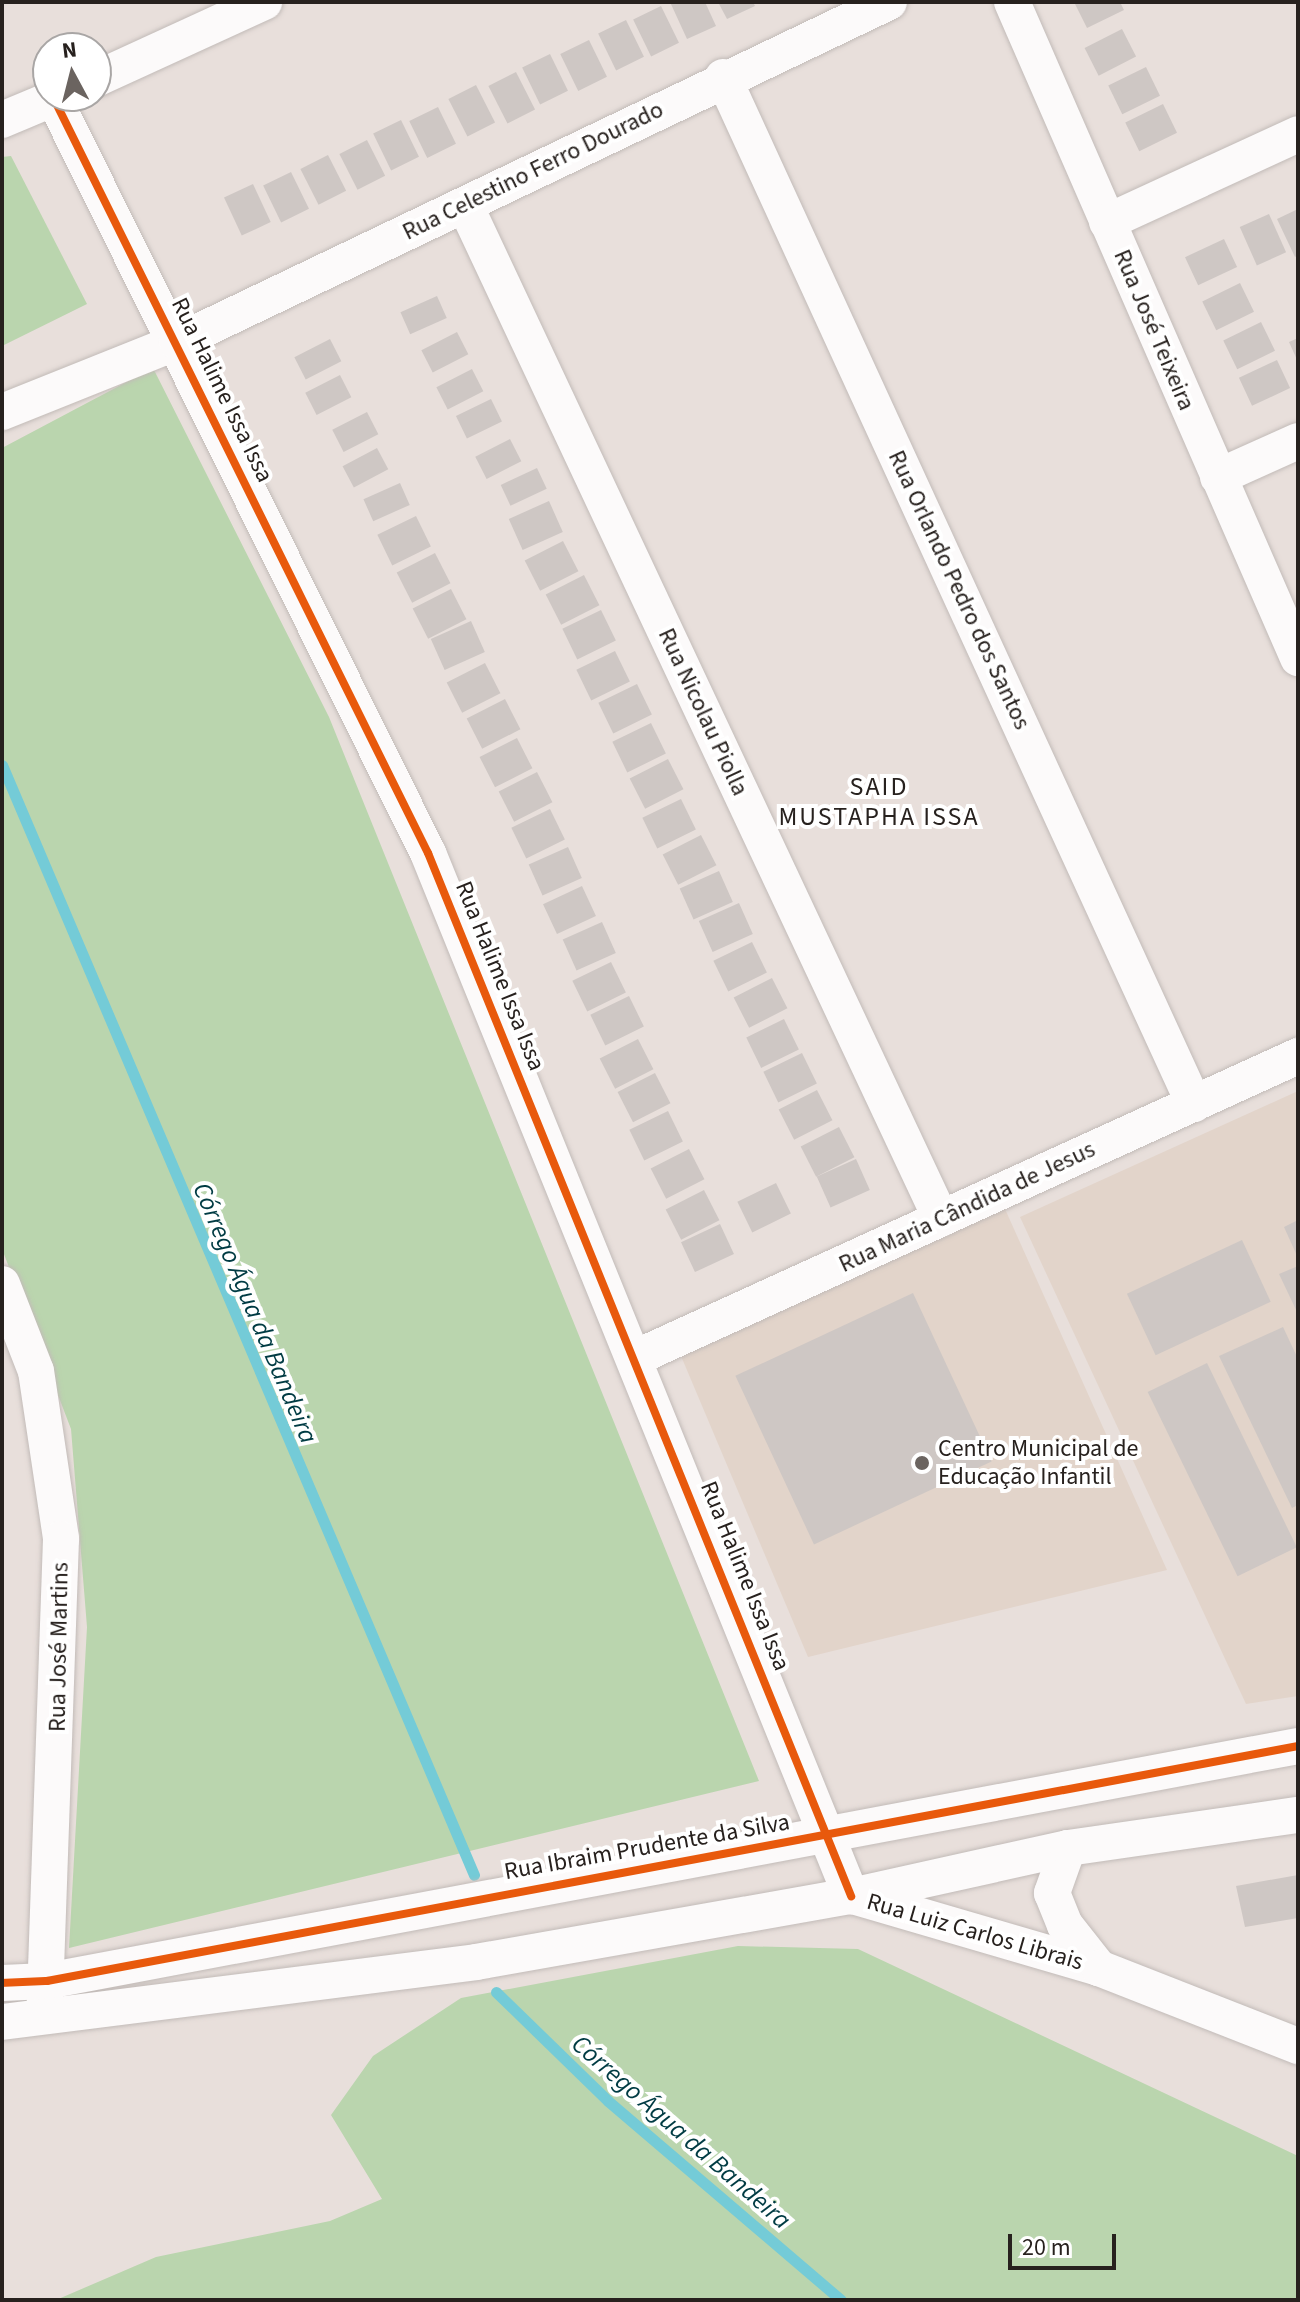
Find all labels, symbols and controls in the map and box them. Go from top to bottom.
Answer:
north arrow [32,32,112,112]
text: N [60,33,79,67]
street label: Rua Celestino Ferro Dourado [398,95,668,247]
street label: Rua José Teixeira [1107,245,1201,415]
street label: Rua Halime Issa Issa [165,293,279,487]
street label: Rua Orlando Pedro dos Santos [882,446,1036,734]
street label: Rua Nicolau Piolla [652,624,754,800]
district label: SAID MUSTAPHA ISSA [778,771,980,832]
street label: Rua Halime Issa Issa [449,877,551,1075]
street label: Rua Maria Cândida de Jesus [834,1135,1100,1279]
water label: Córrego Água da Bandeira [186,1178,324,1448]
place label: Centro Municipal de Educação Infantil [938,1435,1138,1491]
marker: Centro Municipal de Educação Infantil [913,1454,931,1472]
street label: Rua Halime Issa Issa [694,1477,796,1675]
street label: Rua José Martins [43,1562,75,1732]
street label: Rua Ibraim Prudente da Silva [502,1808,792,1886]
street label: Rua Luiz Carlos Librais [864,1887,1086,1977]
water label: Córrego Água da Bandeira [565,2028,797,2236]
scale bar [1012,2218,1120,2268]
text: 20 m [1022,2230,1071,2265]

